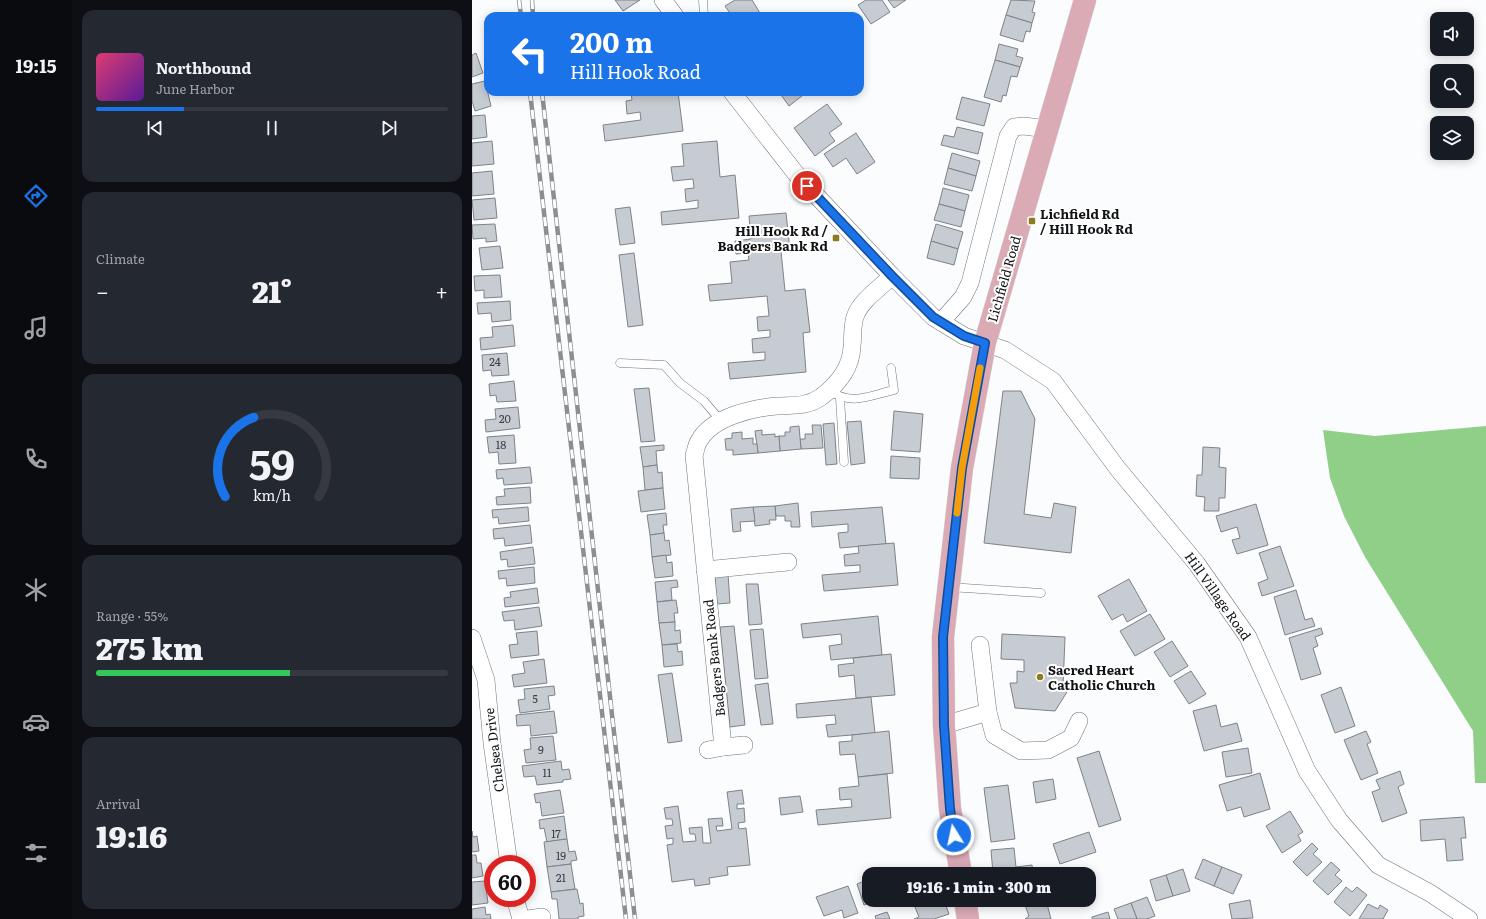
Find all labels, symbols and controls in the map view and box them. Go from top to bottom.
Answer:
map controls [1430,12,1474,160]
button: sound [1430,12,1474,56]
text: 200 m [570,20,653,62]
icon: left [504,28,556,80]
text: 19:15 [16,52,57,79]
text: Northbound [156,56,251,79]
text: Hill Hook Road [570,58,701,85]
button: search [1430,64,1474,108]
text: June Harbor [156,79,234,98]
button: layers [1430,116,1474,160]
icon: previous [144,117,166,139]
icon: pause [261,117,283,139]
icon: next [378,117,400,139]
pin [790,169,824,203]
icon: arrive [796,175,818,197]
icon: directions [22,182,50,210]
place label: Lichfield Rd / Hill Hook Rd [1040,204,1133,238]
marker: Lichfield Rd / Hill Hook Rd [1027,216,1037,226]
place label: Hill Hook Rd / Badgers Bank Rd [717,221,829,255]
marker: Hill Hook Rd / Badgers Bank Rd [831,233,841,243]
street label: Lichfield Road [982,234,1025,324]
text: Climate [96,249,145,268]
text: 21° [252,268,292,312]
text: − [96,274,109,307]
text: + [435,274,448,307]
icon: music [22,314,50,342]
house number: 24 [489,353,501,369]
house number: 20 [499,410,511,426]
text: 59 [249,431,295,493]
house number: 18 [496,436,506,452]
icon: phone [22,445,50,473]
text: km/h [253,484,292,505]
street label: Hill Village Road [1181,548,1256,644]
icon: climate [22,576,50,604]
street label: Badgers Bank Road [698,598,729,718]
text: Range · 55% [96,606,168,625]
text: 275 km [96,625,203,669]
place label: Sacred Heart Catholic Church [1048,660,1156,694]
marker: Sacred Heart Catholic Church [1035,672,1045,682]
house number: 5 [532,690,538,706]
street label: Chelsea Drive [479,707,508,793]
icon: car [22,708,50,736]
house number: 9 [538,741,544,757]
house number: 11 [543,764,552,780]
text: Arrival [96,794,140,813]
text: 19:16 [96,813,167,857]
position arrow [933,814,975,856]
house number: 17 [551,825,561,841]
icon: filters [22,839,50,867]
house number: 19 [556,847,566,863]
speed limit sign: 60 [484,855,536,907]
house number: 21 [556,869,567,885]
text: 19:16 · 1 min · 300 m [907,875,1051,898]

